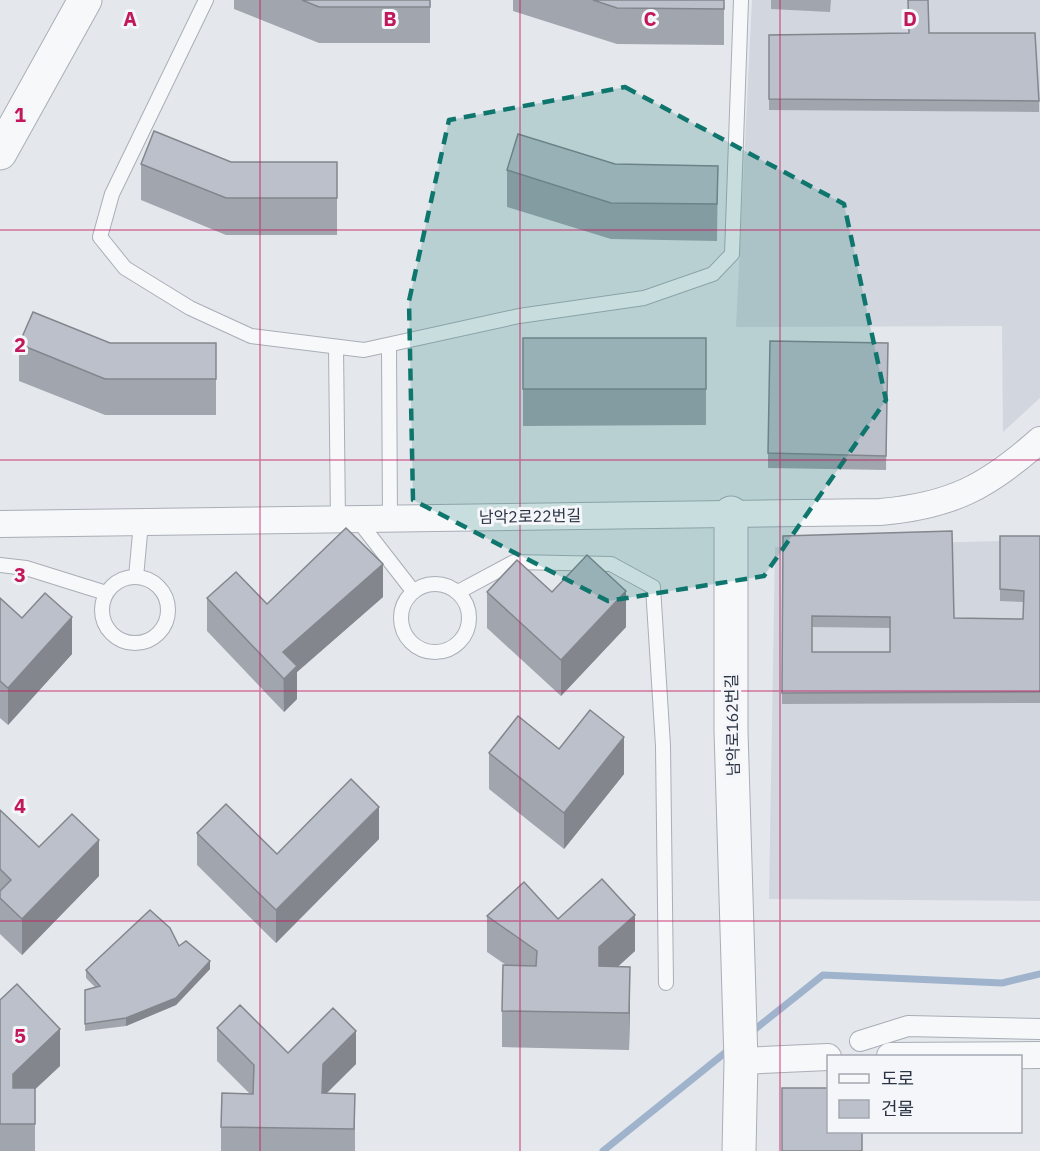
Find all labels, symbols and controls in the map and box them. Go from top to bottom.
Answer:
text: A [123,5,137,32]
text: B [383,5,397,32]
text: C [643,5,657,32]
text: D [903,5,917,32]
text: 1 [14,101,26,128]
text: 2 [14,331,26,358]
street label: 남악2로22번길 [479,505,581,527]
text: 3 [14,561,26,588]
street label: 남악로162번길 [721,674,743,776]
text: 4 [14,792,26,819]
text: 5 [14,1022,26,1049]
legend [827,1055,1022,1133]
text: 도로 [881,1067,914,1090]
text: 건물 [881,1097,914,1120]

